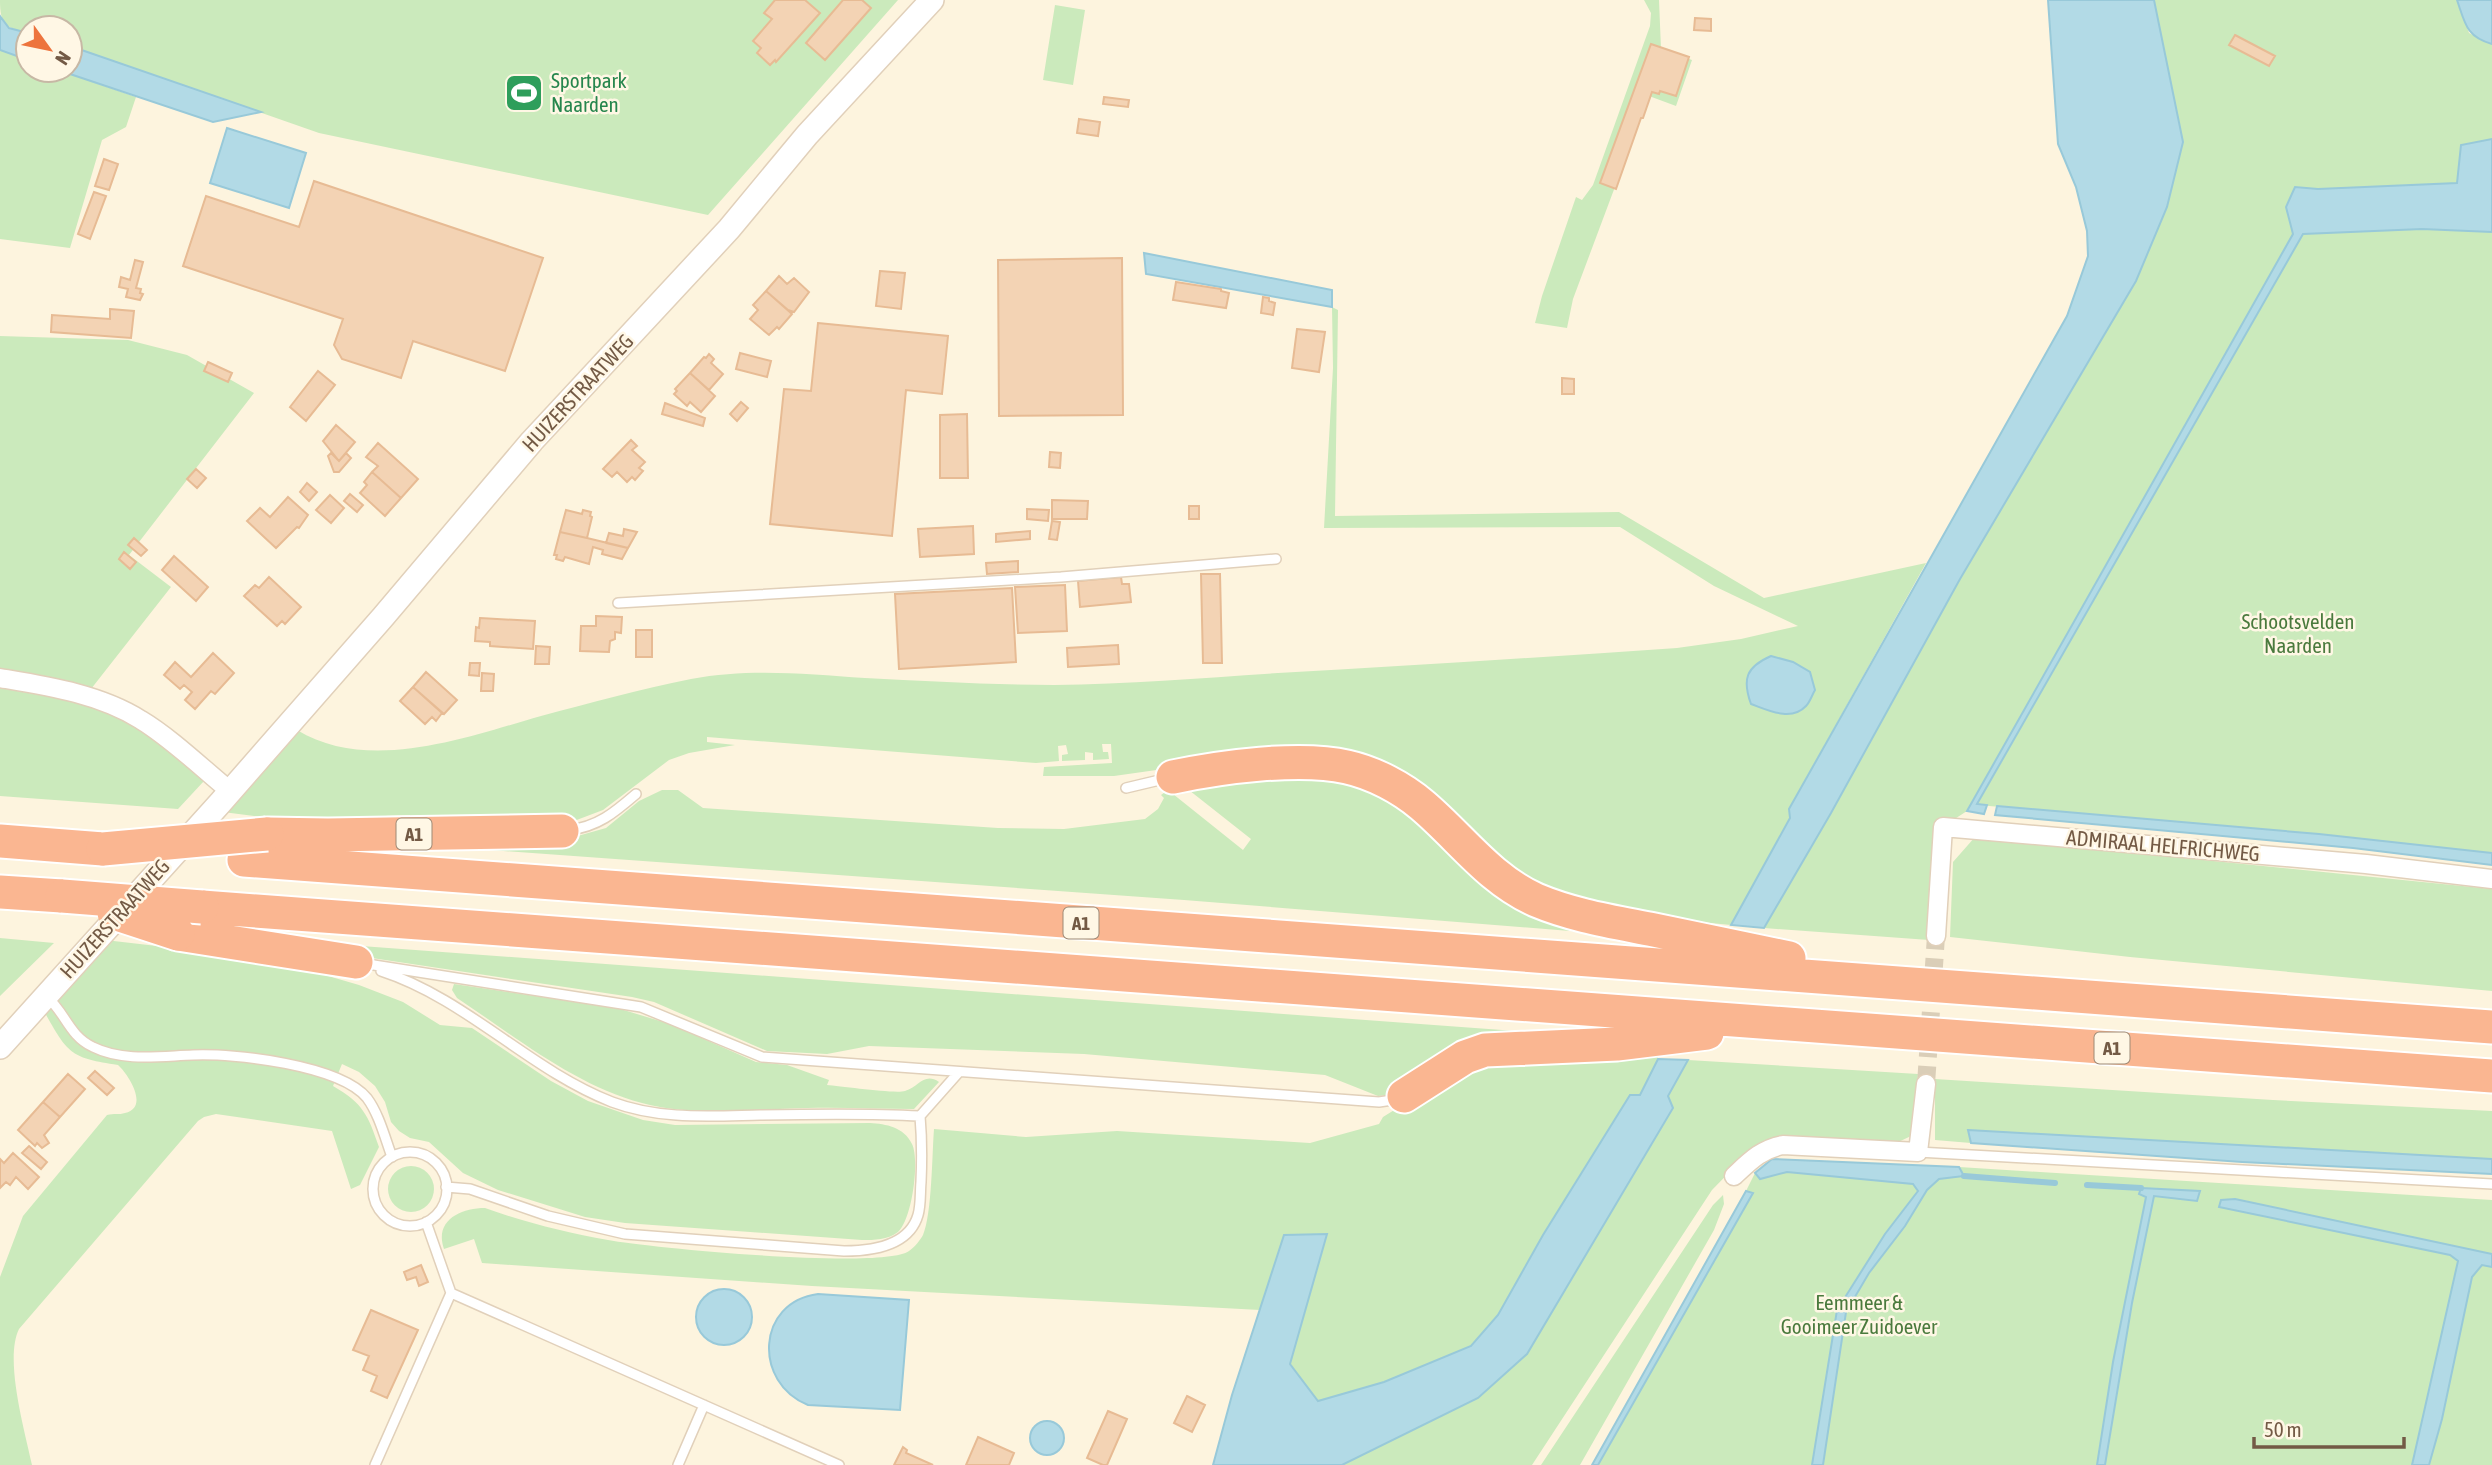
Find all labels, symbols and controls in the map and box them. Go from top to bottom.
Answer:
north arrow [14,14,84,84]
text: N [51,48,76,69]
place label: Sportpark Naarden [551,68,627,116]
sports icon: Sportpark Naarden [503,72,545,114]
street label: HUIZERSTRAATWEG [517,329,638,456]
park label: Schootsvelden Naarden [2242,609,2354,657]
road number: A1 [396,818,432,849]
street label: ADMIRAAL HELFRICHWEG [2065,825,2261,865]
street label: HUIZERSTRAATWEG [55,854,174,983]
road number: A1 [1064,908,1098,939]
road number: A1 [2094,1032,2130,1064]
park label: Eemmeer & Gooimeer Zuidoever [1781,1290,1938,1338]
scale bar [2254,1406,2404,1450]
text: 50 m [2264,1417,2302,1441]

